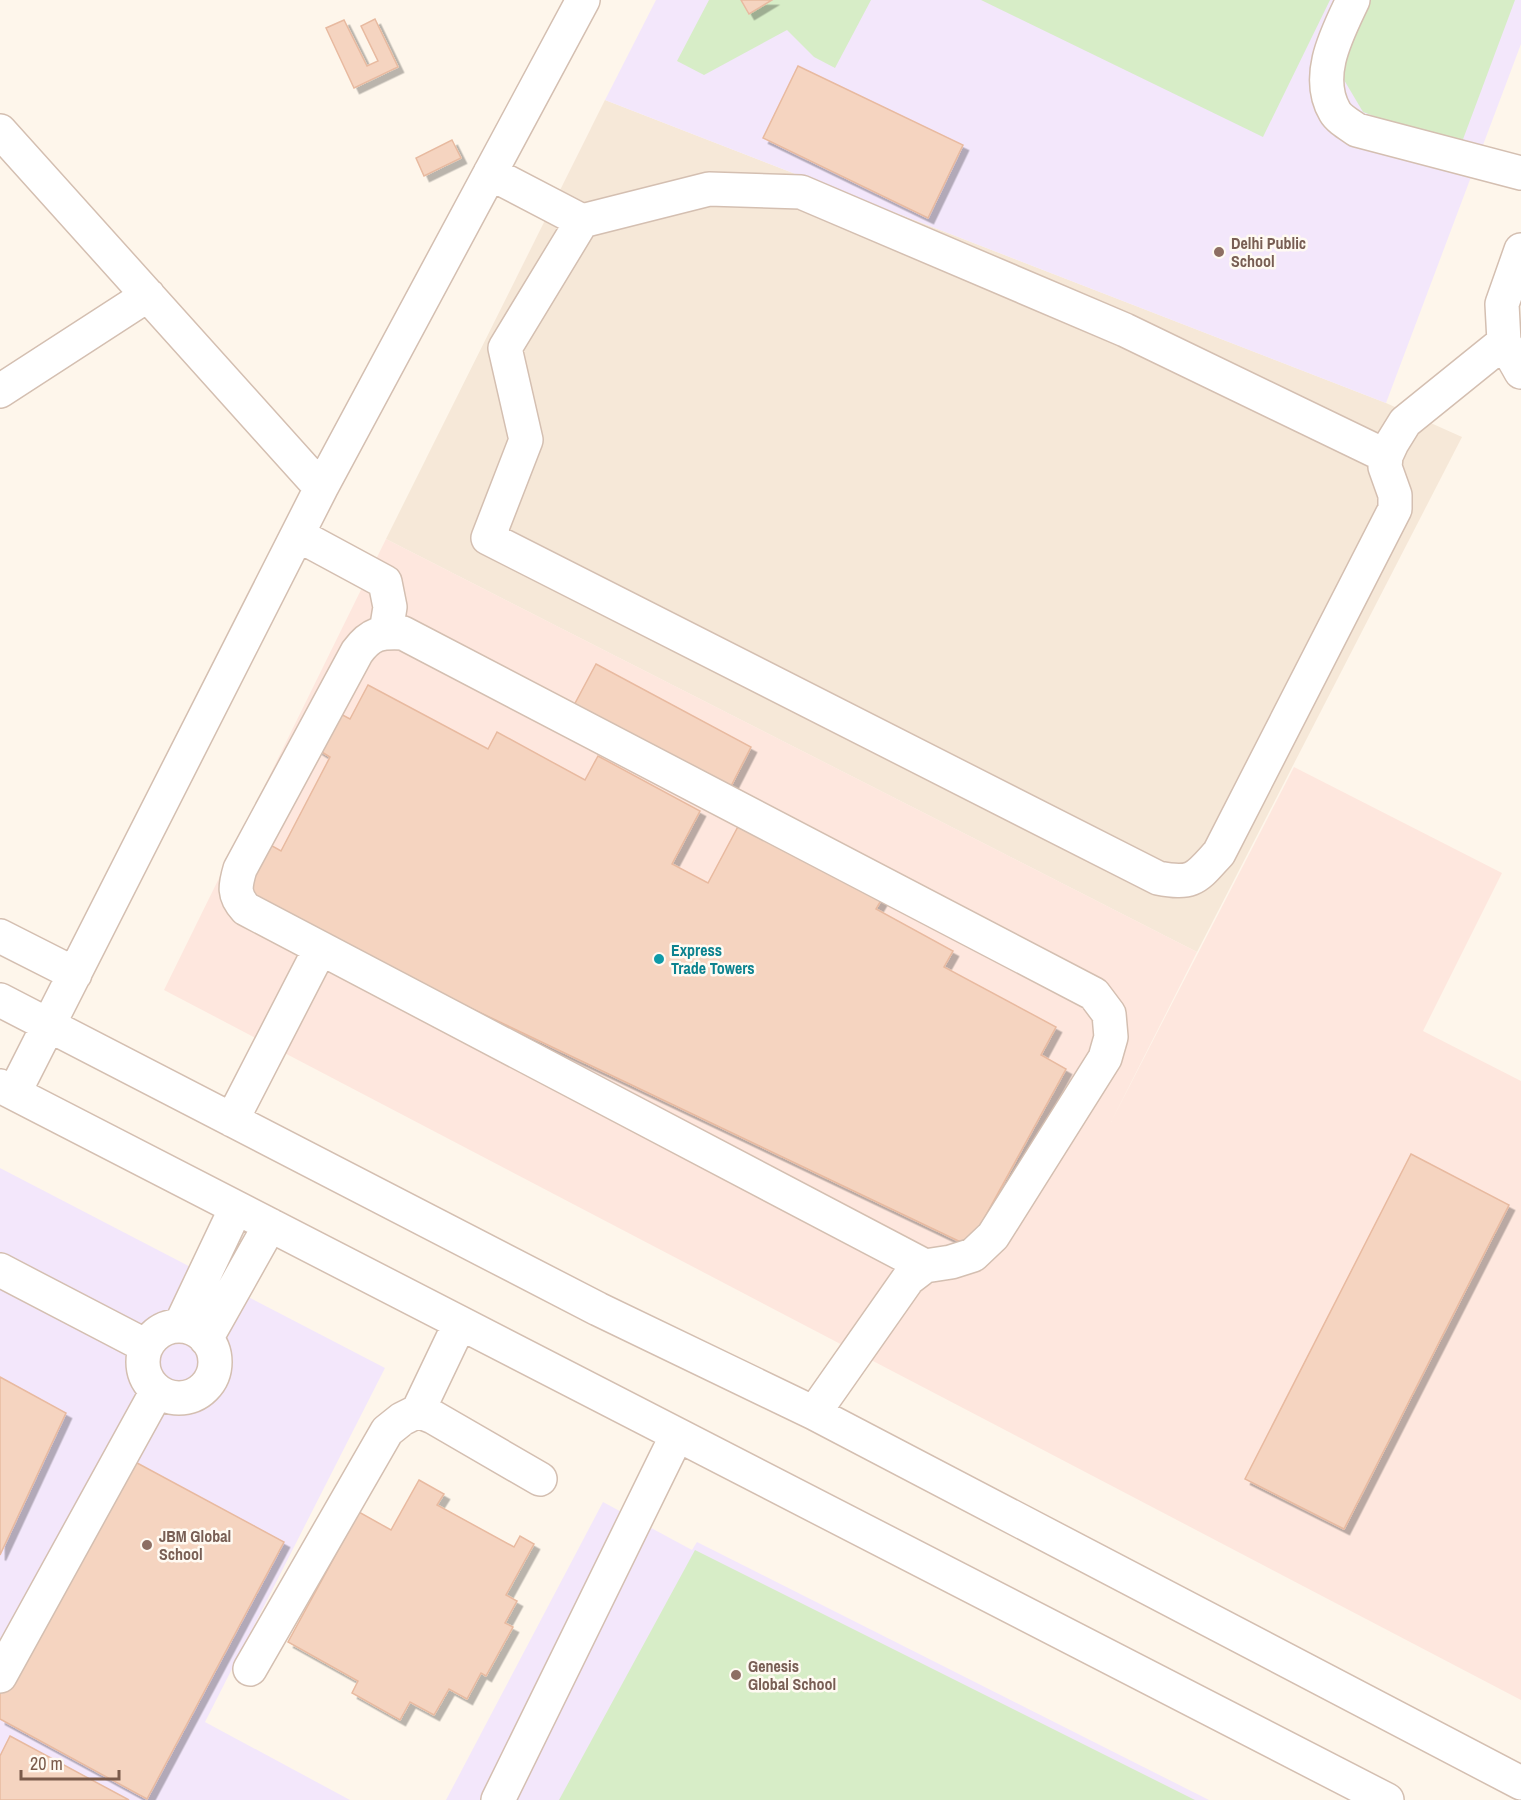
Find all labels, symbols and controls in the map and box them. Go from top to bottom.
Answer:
place label: Delhi Public School [1231,232,1306,272]
marker: Delhi Public School [1212,245,1226,259]
place label: Express Trade Towers [671,939,755,979]
marker: Express Trade Towers [652,952,666,966]
place label: JBM Global School [159,1525,231,1565]
marker: JBM Global School [140,1538,154,1552]
place label: Genesis Global School [748,1655,836,1695]
marker: Genesis Global School [729,1668,743,1682]
scale bar [21,1743,118,1781]
text: 20 m [30,1751,63,1776]

